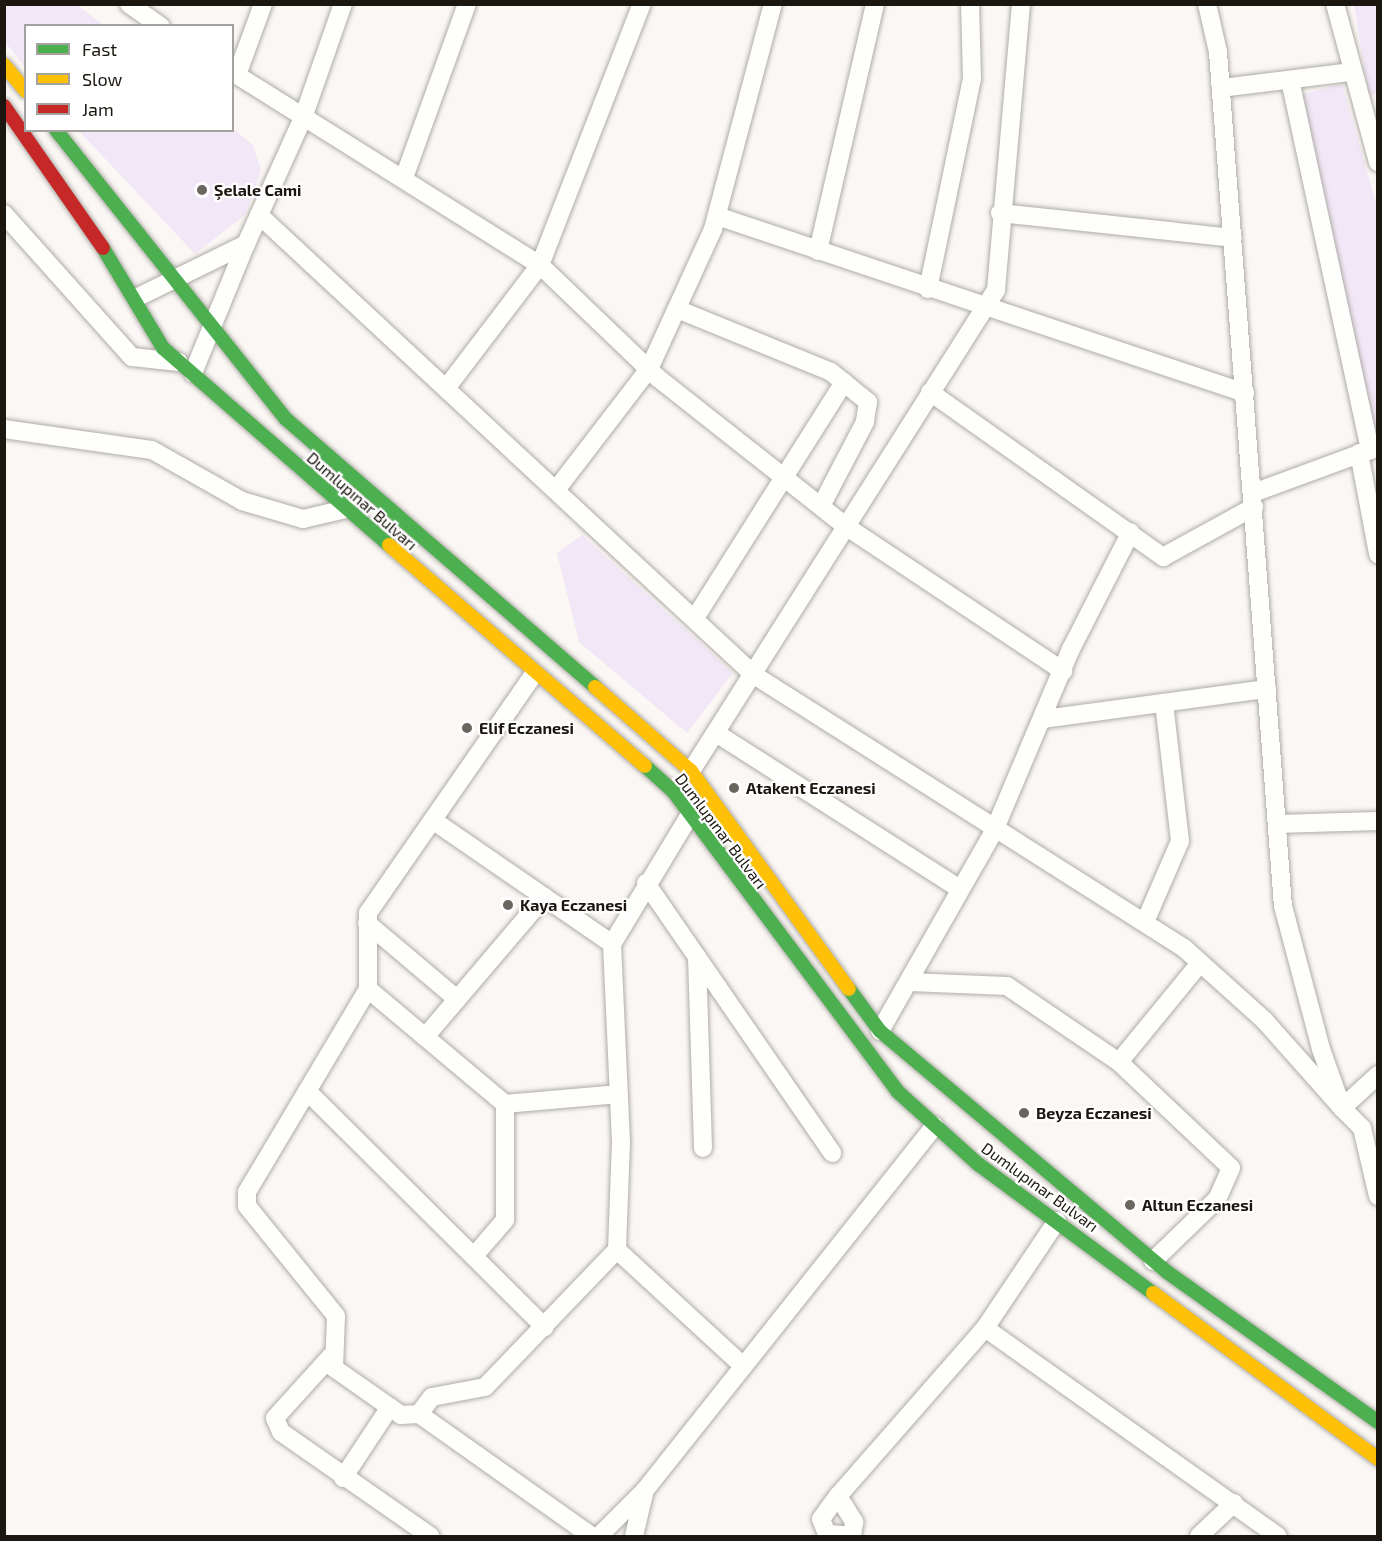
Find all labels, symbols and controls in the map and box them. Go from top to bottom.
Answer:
legend [24,24,234,132]
text: Fast [82,38,117,60]
text: Slow [82,68,122,90]
text: Jam [82,98,114,120]
place label: Şelale Cami [214,180,302,200]
marker: Şelale Cami [195,183,209,197]
street label: Dumlupınar Bulvarı [303,448,421,554]
place label: Elif Eczanesi [479,718,574,738]
marker: Elif Eczanesi [460,721,474,735]
street label: Dumlupınar Bulvarı [671,769,771,893]
place label: Atakent Eczanesi [746,778,876,798]
marker: Atakent Eczanesi [727,781,741,795]
place label: Kaya Eczanesi [520,895,627,915]
marker: Kaya Eczanesi [501,898,515,912]
place label: Beyza Eczanesi [1036,1103,1152,1123]
marker: Beyza Eczanesi [1017,1106,1031,1120]
street label: Dumlupınar Bulvarı [978,1138,1102,1236]
place label: Altun Eczanesi [1142,1195,1253,1215]
marker: Altun Eczanesi [1123,1198,1137,1212]

